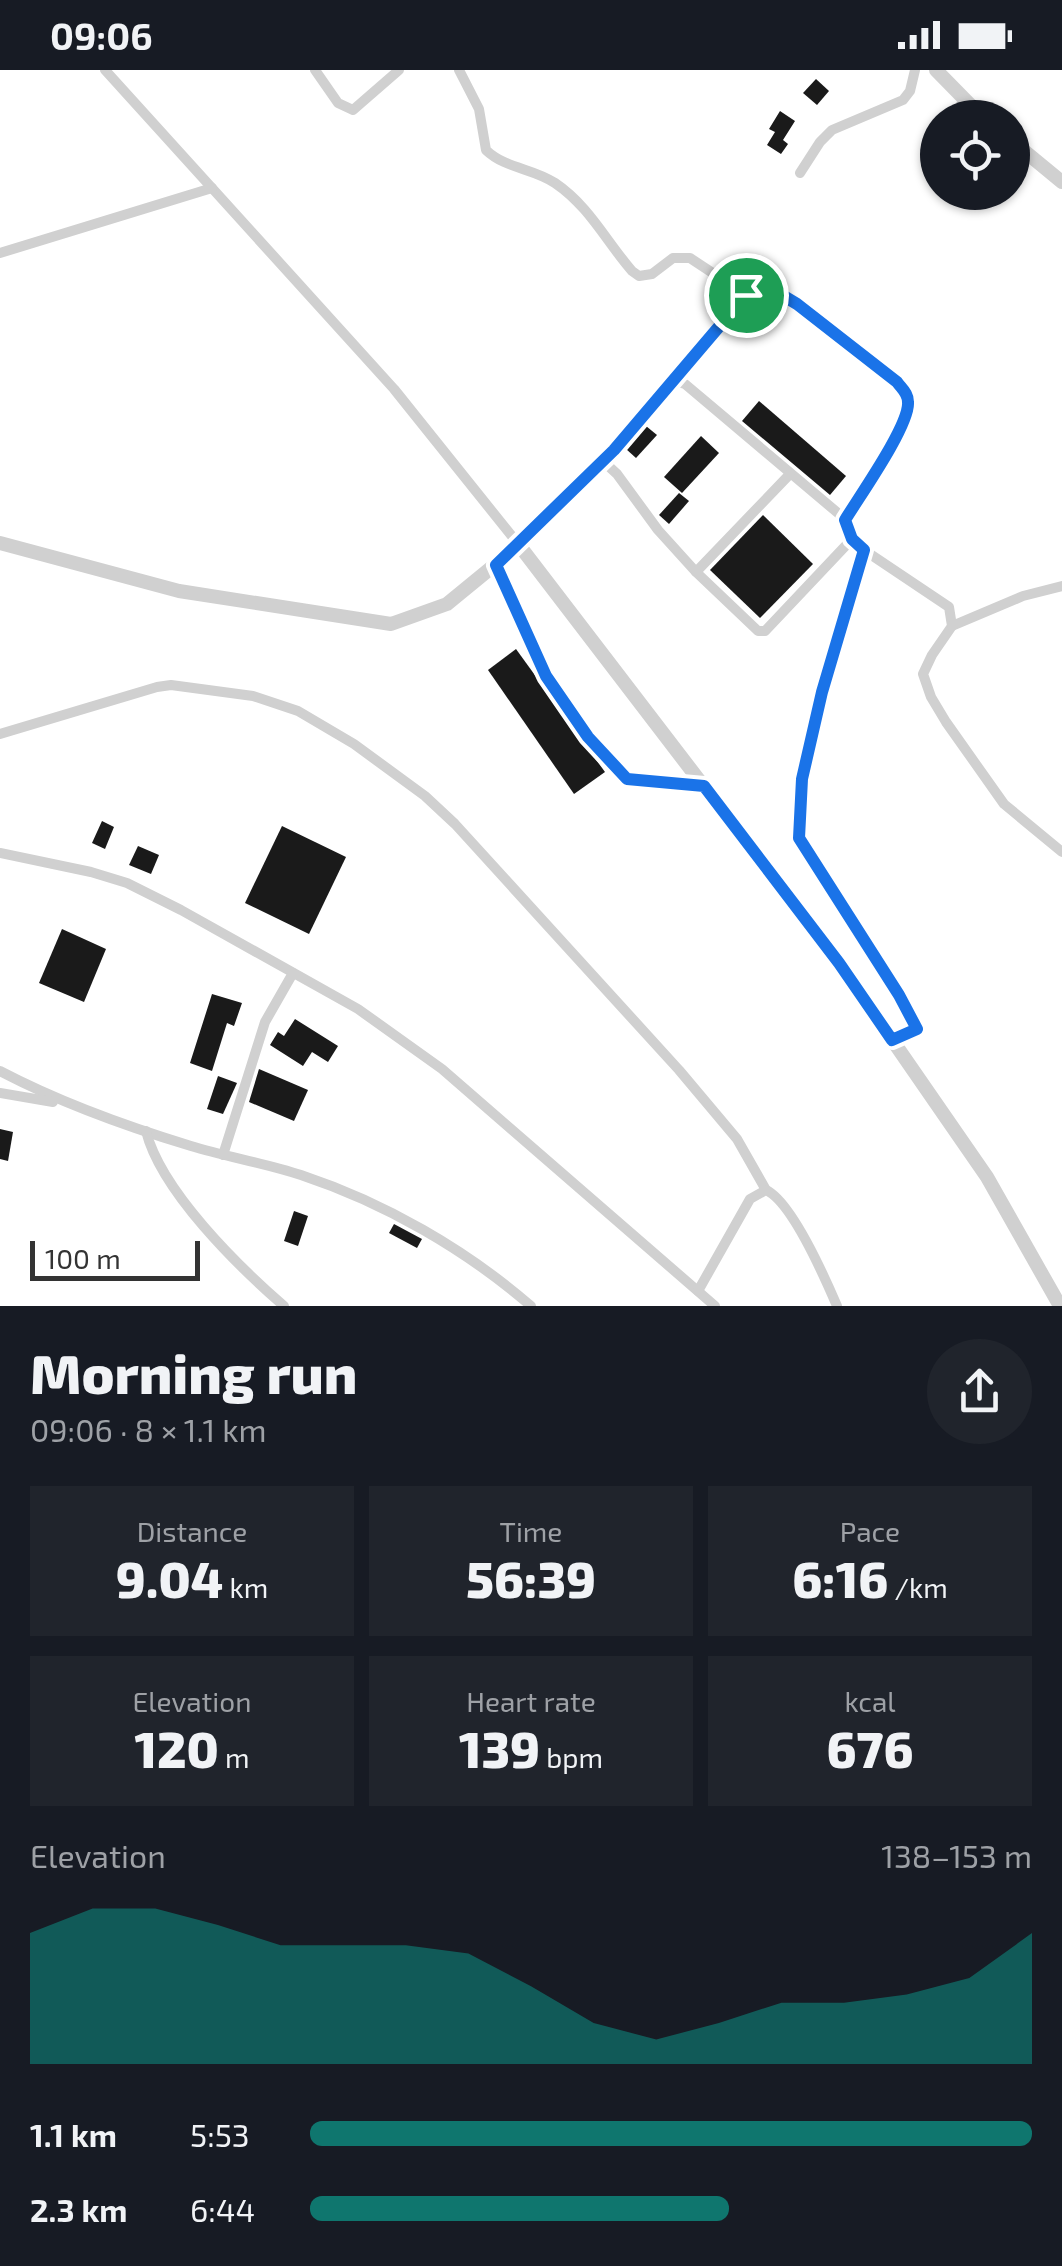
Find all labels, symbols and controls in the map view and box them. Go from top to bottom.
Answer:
text: 09:06 [50,12,153,58]
map controls [920,100,1030,210]
button: locate [920,100,1030,210]
pin [704,253,789,338]
icon: arrive [719,268,774,323]
scale bar [30,1236,200,1280]
text: 100 m [45,1241,121,1275]
text: Morning run [30,1339,358,1405]
button: share [927,1339,1032,1444]
text: 09:06 · 8 × 1.1 km [30,1410,267,1448]
text: Distance [137,1514,247,1548]
text: Time [500,1514,562,1548]
text: Pace [840,1514,900,1548]
text: 9.04 [116,1548,223,1608]
text: 56:39 [466,1548,596,1608]
text: 6:16 [792,1548,888,1608]
text: km [223,1570,268,1604]
text: /km [888,1570,948,1604]
text: Elevation [133,1684,251,1718]
text: Heart rate [466,1684,596,1718]
text: kcal [844,1684,896,1718]
text: 120 [134,1718,219,1778]
text: 139 [459,1718,540,1778]
text: 676 [827,1718,913,1778]
text: m [219,1740,250,1774]
text: bpm [540,1740,603,1774]
text: Elevation [30,1836,166,1874]
text: 138–153 m [881,1836,1032,1874]
text: 1.1 km [30,2115,117,2153]
text: 5:53 [190,2115,250,2153]
text: 2.3 km [30,2190,128,2228]
text: 6:44 [190,2190,255,2228]

